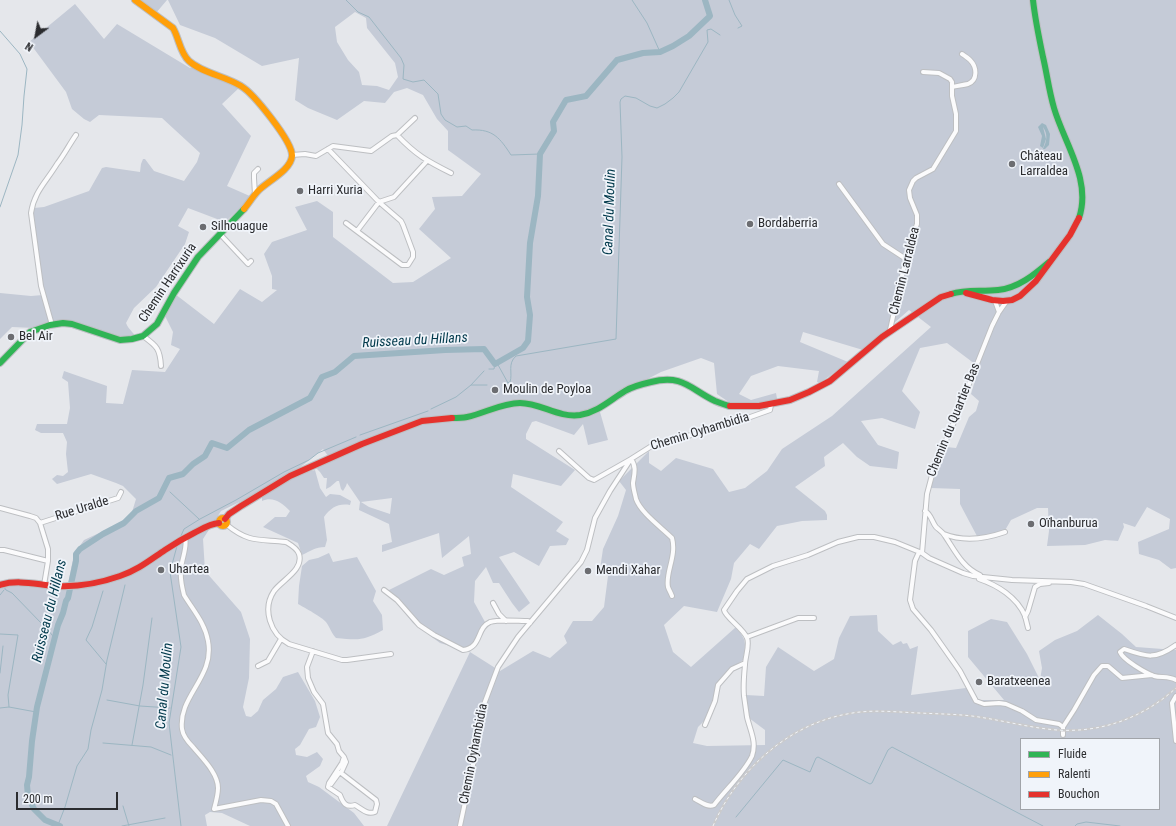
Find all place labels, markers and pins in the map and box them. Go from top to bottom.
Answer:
place label: Château Larraldea [1020,149,1068,180]
marker: Château Larraldea [1007,159,1017,169]
place label: Harri Xuria [308,183,363,199]
marker: Harri Xuria [295,186,305,196]
place label: Bordaberria [758,216,818,232]
place label: Silhouague [211,219,268,235]
marker: Bordaberria [745,219,755,229]
marker: Silhouague [198,222,208,232]
place label: Bel Air [19,329,53,345]
marker: Bel Air [6,332,16,342]
place label: Moulin de Poyloa [503,382,591,398]
marker: Moulin de Poyloa [490,385,500,395]
place label: Oïhanburua [1039,516,1098,532]
marker: Oïhanburua [1026,519,1036,529]
place label: Uhartea [169,562,209,578]
place label: Mendi Xahar [596,563,660,579]
marker: Uhartea [156,565,166,575]
marker: Mendi Xahar [583,566,593,576]
place label: Baratxeenea [987,674,1050,690]
marker: Baratxeenea [974,677,984,687]

